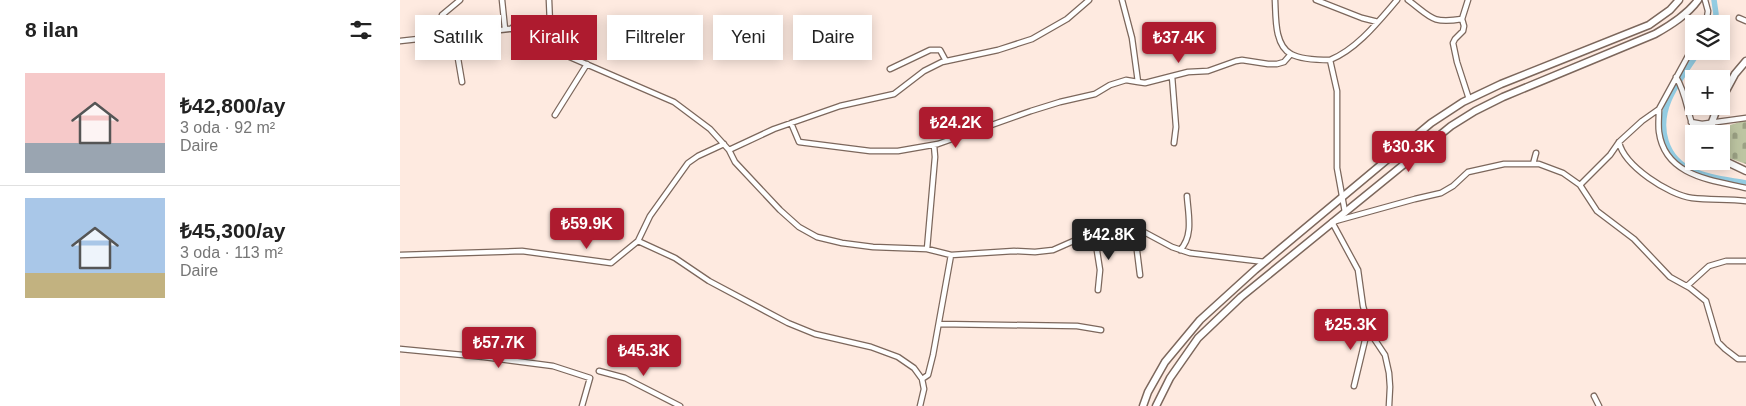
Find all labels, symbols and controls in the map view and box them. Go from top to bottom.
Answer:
chip: Satılık [415,15,501,60]
chip: Kiralık [511,15,597,60]
chip: Filtreler [607,15,703,60]
chip: Yeni [713,15,783,60]
chip: Daire [793,15,872,60]
map controls [1685,15,1730,170]
button: layers [1685,15,1730,60]
icon: filters [347,16,375,44]
text: 8 ilan [25,18,79,41]
pin: ₺37.4K [1138,22,1220,64]
text: ₺37.4K [1153,29,1205,46]
button: + [1685,70,1730,115]
icon: home [65,93,125,153]
text: ₺42,800/ay [180,94,285,117]
pin: ₺24.2K [915,106,997,149]
text: ₺24.2K [930,114,982,131]
text: 3 oda · 92 m² [180,119,275,136]
button: − [1685,125,1730,170]
pin: ₺30.3K [1368,130,1450,173]
text: Daire [180,137,218,154]
text: ₺30.3K [1383,138,1435,155]
pin: ₺59.9K [546,208,628,250]
text: ₺59.9K [561,215,613,232]
icon: home [65,218,125,278]
pin: ₺42.8K [1068,218,1150,261]
text: ₺45,300/ay [180,219,285,242]
text: ₺42.8K [1083,226,1135,243]
text: 3 oda · 113 m² [180,244,283,261]
text: Daire [180,262,218,279]
pin: ₺25.3K [1310,308,1392,351]
text: ₺25.3K [1325,316,1377,333]
pin: ₺57.7K [458,326,540,369]
text: ₺57.7K [473,334,525,351]
pin: ₺45.3K [603,334,685,377]
text: ₺45.3K [618,342,670,359]

